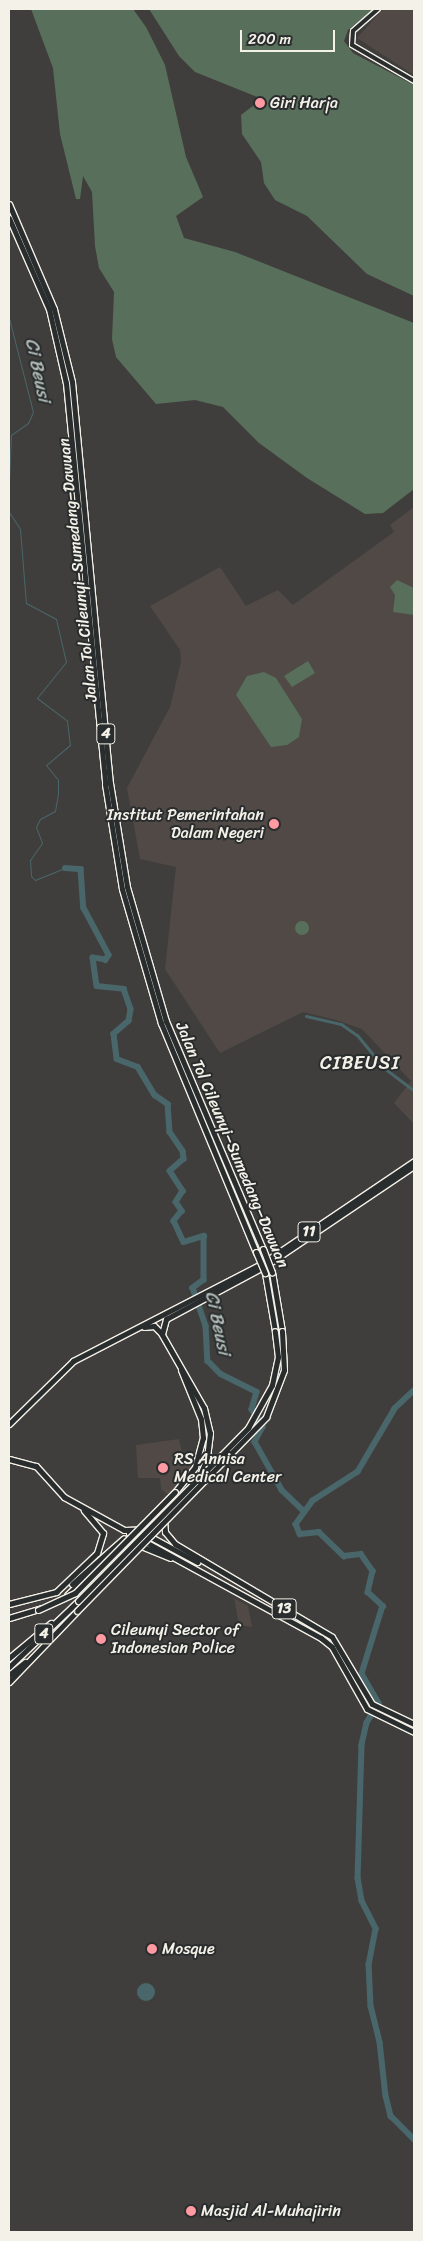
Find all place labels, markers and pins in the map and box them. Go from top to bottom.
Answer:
place label: Giri Harja [270,93,339,113]
marker: Giri Harja [254,97,266,109]
place label: Institut Pemerintahan Dalam Negeri [106,805,264,843]
marker: Institut Pemerintahan Dalam Negeri [268,818,280,830]
place label: RS Annisa Medical Center [174,1449,281,1487]
marker: RS Annisa Medical Center [156,1461,170,1475]
place label: Cileunyi Sector of Indonesian Police [111,1620,239,1658]
marker: Cileunyi Sector of Indonesian Police [95,1633,107,1645]
place label: Mosque [162,1939,215,1959]
marker: Mosque [146,1943,158,1955]
place label: Masjid Al-Muhajirin [201,2201,341,2221]
marker: Masjid Al-Muhajirin [185,2205,197,2217]

